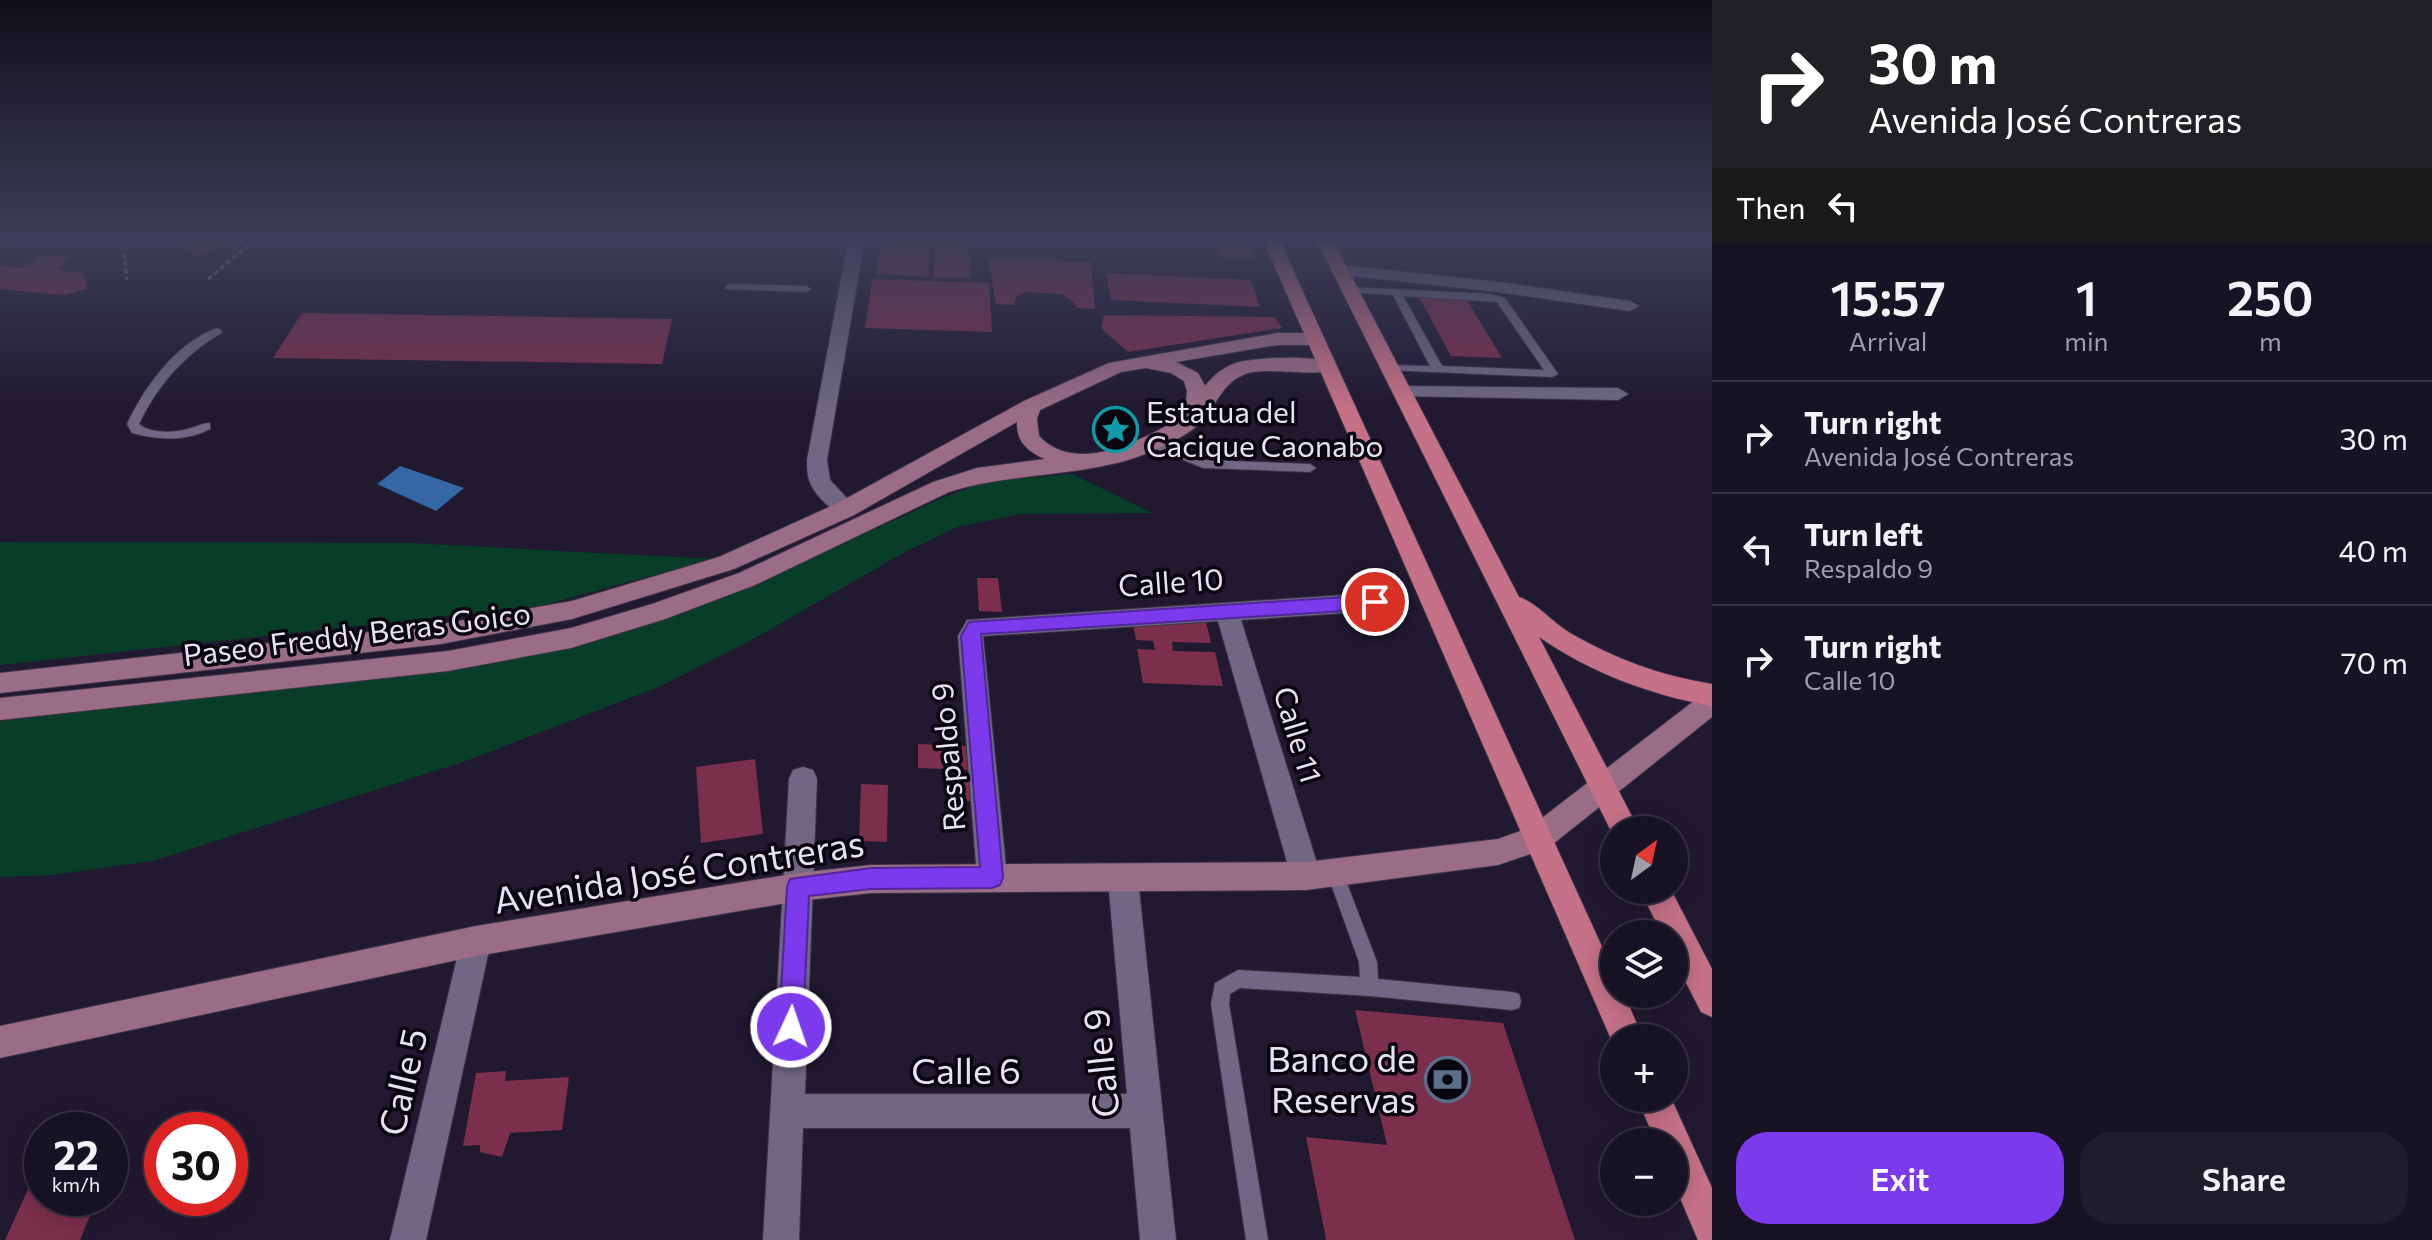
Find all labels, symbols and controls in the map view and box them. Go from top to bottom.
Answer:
text: 30 m [1868,27,1997,96]
icon: right [1736,32,1840,136]
text: Avenida José Contreras [1868,96,2242,140]
icon: left [1821,184,1865,228]
text: Then [1736,188,1805,225]
text: 15:57 [1830,267,1946,326]
text: 1 [2076,267,2097,326]
text: 250 [2227,267,2314,326]
text: Arrival [1849,325,1927,356]
text: min [2064,325,2108,356]
text: m [2259,325,2282,356]
place label: Estatua del Cacique Caonabo [1146,392,1383,463]
text: Turn right [1804,403,1941,440]
place icon: Estatua del Cacique Caonabo [1091,406,1139,454]
icon: right [1736,415,1780,459]
text: 30 m [2339,419,2408,456]
text: Avenida José Contreras [1804,440,2074,471]
text: Turn left [1804,515,1923,552]
icon: left [1736,527,1780,571]
text: 40 m [2339,531,2408,568]
text: Respaldo 9 [1804,552,1933,583]
street label: Calle 10 [1117,558,1225,603]
pin [1341,568,1409,636]
icon: arrive [1353,580,1397,624]
street label: Paseo Freddy Beras Goico [181,593,533,672]
text: Turn right [1804,627,1941,664]
icon: right [1736,639,1780,683]
text: 70 m [2341,643,2408,680]
text: Calle 10 [1804,664,1895,695]
street label: Respaldo 9 [922,681,971,833]
street label: Calle 11 [1267,682,1332,787]
north arrow [1600,816,1688,904]
map controls [1600,816,1688,1216]
street label: Avenida José Contreras [490,819,867,921]
button: layers [1600,920,1688,1008]
position arrow [749,985,833,1069]
street label: Calle 9 [1071,1006,1127,1120]
street label: Calle 5 [367,1024,435,1139]
button: + [1600,1024,1688,1112]
place label: Banco de Reservas [1267,1035,1416,1120]
street label: Calle 6 [911,1047,1021,1091]
bank icon: Banco de Reservas [1423,1056,1471,1104]
speed limit sign: 30 [144,1112,248,1216]
button: − [1600,1128,1688,1216]
text: 22 [53,1129,99,1178]
button: Exit [1736,1132,2064,1224]
button: Share [2080,1132,2408,1224]
text: km/h [52,1172,100,1196]

